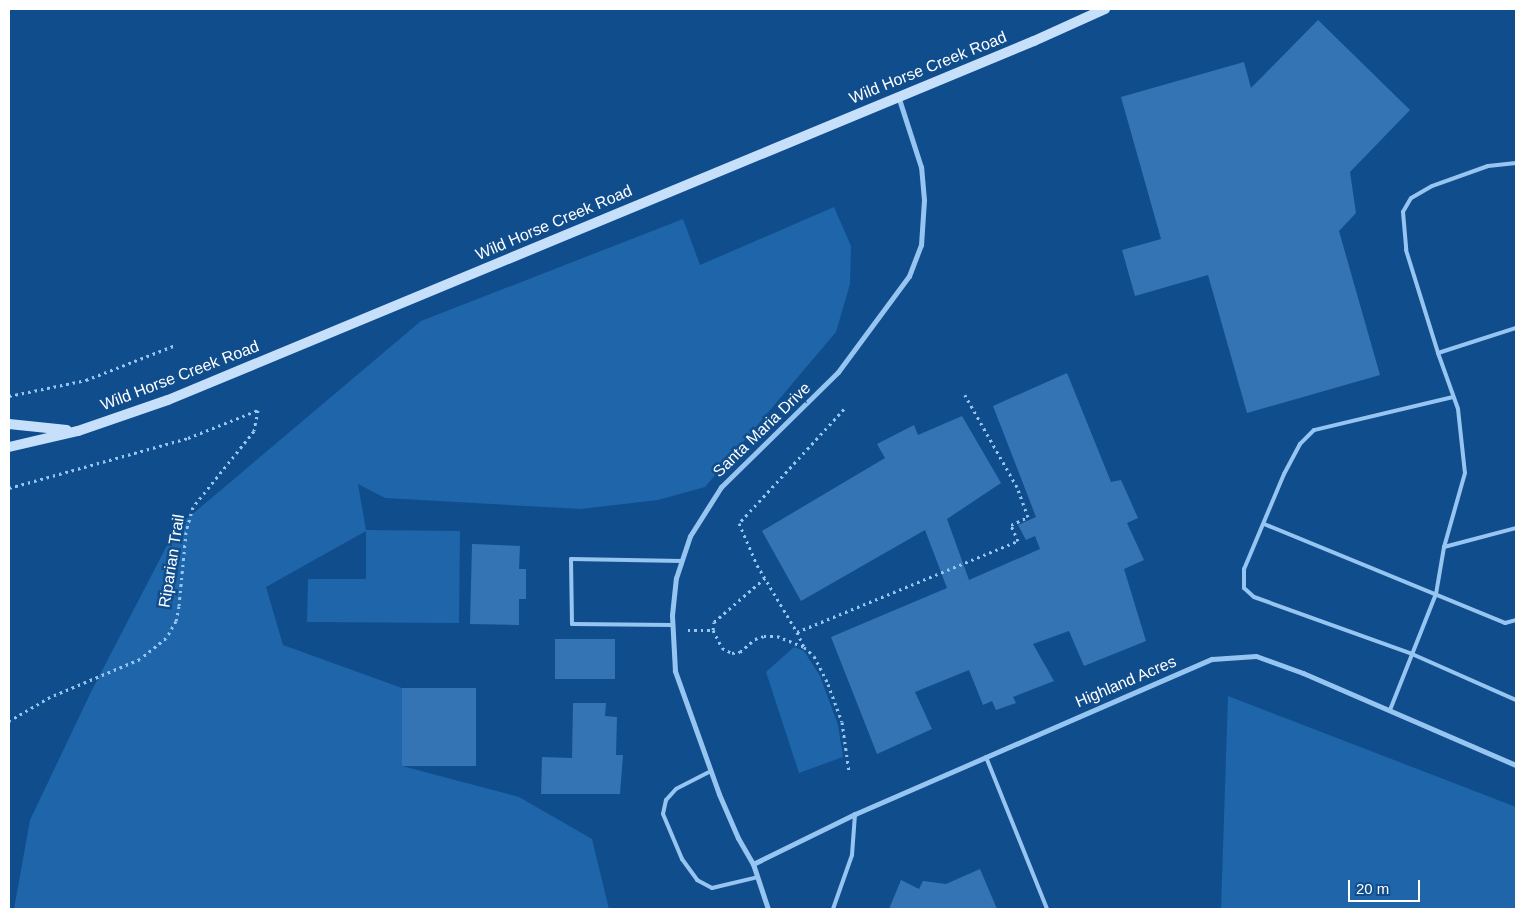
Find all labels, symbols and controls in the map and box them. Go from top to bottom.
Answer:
street label: Wild Horse Creek Road [846,28,1010,108]
street label: Wild Horse Creek Road [473,181,635,265]
street label: Wild Horse Creek Road [98,337,262,415]
street label: Santa Maria Drive [709,379,815,481]
street label: Riparian Trail [155,513,189,609]
street label: Highland Acres [1072,652,1180,712]
scale bar [1350,870,1422,902]
text: 20 m [1356,880,1389,897]

